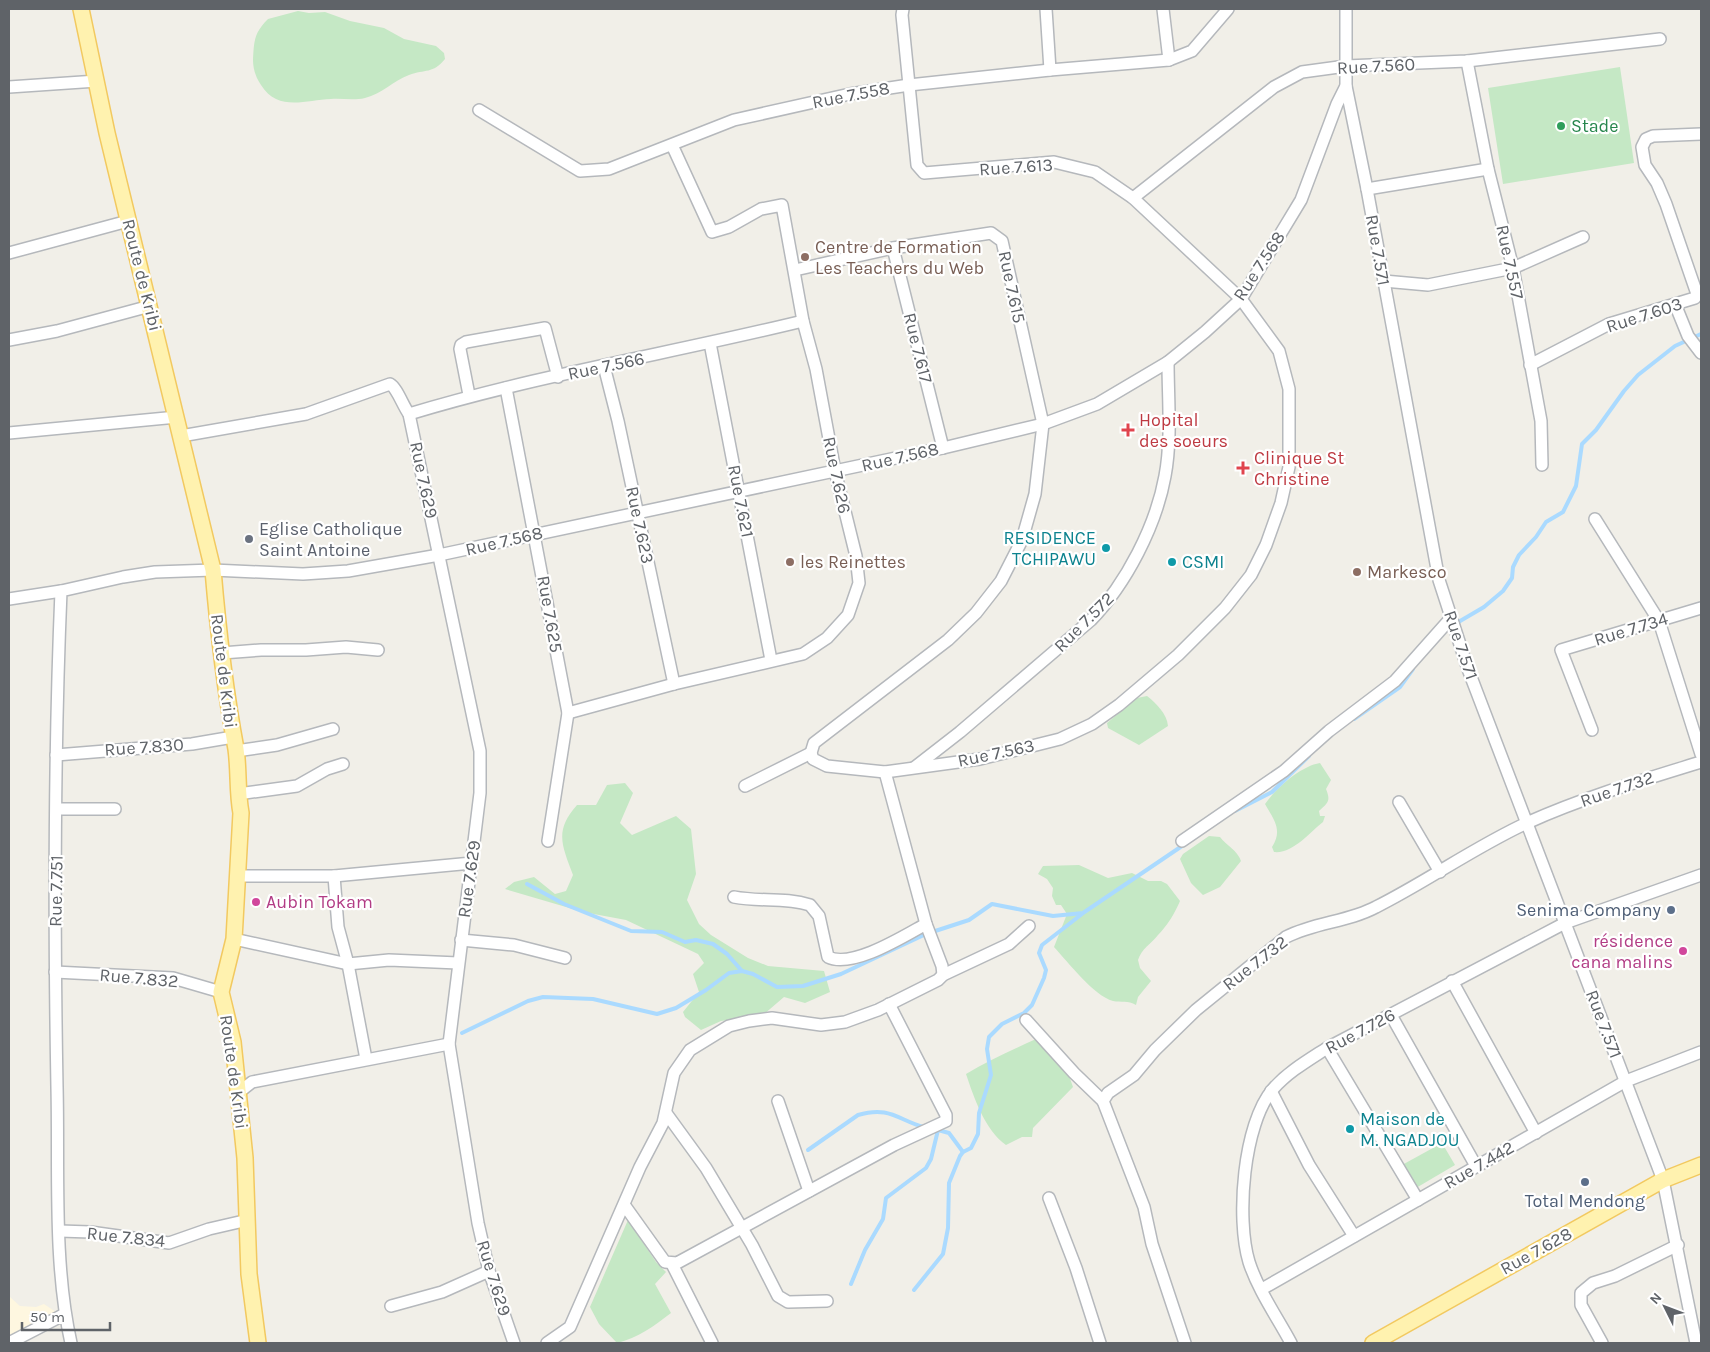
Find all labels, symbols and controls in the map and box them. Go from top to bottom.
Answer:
street label: Rue 7.560 [1336,53,1416,79]
street label: Rue 7.558 [810,77,892,113]
place label: Stade [1571,115,1618,137]
marker: Stade [1555,120,1567,132]
street label: Rue 7.613 [978,153,1054,181]
street label: Rue 7.571 [1361,213,1395,287]
street label: Route de Kribi [117,217,167,333]
street label: Rue 7.557 [1491,223,1529,302]
street label: Rue 7.568 [1228,227,1290,305]
place label: Centre de Formation Les Teachers du Web [815,236,984,279]
street label: Rue 7.615 [994,249,1030,325]
marker: Centre de Formation Les Teachers du Web [799,251,811,263]
street label: Rue 7.603 [1603,292,1685,338]
street label: Rue 7.617 [899,310,937,386]
street label: Rue 7.566 [566,347,646,385]
place label: Hopital des soeurs [1139,409,1228,452]
marker: Hopital des soeurs [1121,423,1135,437]
street label: Rue 7.626 [818,434,856,516]
street label: Rue 7.568 [859,437,941,477]
street label: Rue 7.629 [405,439,443,521]
place label: Clinique St Christine [1254,447,1344,490]
marker: Clinique St Christine [1236,461,1250,475]
street label: Rue 7.621 [723,463,759,539]
street label: Rue 7.623 [621,484,659,566]
place label: Eglise Catholique Saint Antoine [259,518,402,561]
street label: Rue 7.568 [463,521,545,561]
place label: RESIDENCE TCHIPAWU [1003,527,1096,570]
marker: Eglise Catholique Saint Antoine [243,533,255,545]
marker: RESIDENCE TCHIPAWU [1100,542,1112,554]
place label: les Reinettes [800,551,906,573]
place label: CSMI [1182,551,1224,573]
marker: les Reinettes [784,556,796,568]
marker: CSMI [1166,556,1178,568]
place label: Markesco [1367,561,1447,583]
marker: Markesco [1351,566,1363,578]
street label: Rue 7.625 [532,574,568,654]
street label: Rue 7.572 [1049,587,1119,657]
street label: Rue 7.734 [1591,607,1671,651]
street label: Rue 7.571 [1439,608,1483,682]
street label: Route de Kribi [206,613,242,729]
street label: Rue 7.830 [104,733,184,761]
street label: Rue 7.563 [955,734,1037,772]
street label: Rue 7.732 [1577,766,1657,812]
street label: Rue 7.629 [453,839,485,919]
street label: Rue 7.751 [44,855,68,927]
place label: Aubin Tokam [266,891,373,913]
marker: Aubin Tokam [250,896,262,908]
place label: Senima Company [1516,899,1662,921]
marker: Senima Company [1665,904,1677,916]
place label: résidence cana malins [1571,930,1673,973]
street label: Rue 7.732 [1218,931,1292,995]
marker: résidence cana malins [1677,945,1689,957]
street label: Rue 7.832 [99,964,179,992]
street label: Rue 7.571 [1581,987,1627,1061]
street label: Rue 7.726 [1321,1003,1399,1059]
street label: Route de Kribi [215,1013,253,1131]
place label: Maison de M. NGADJOU [1360,1108,1460,1151]
marker: Maison de M. NGADJOU [1344,1123,1356,1135]
street label: Rue 7.442 [1440,1136,1518,1194]
marker: Total Mendong [1579,1176,1591,1188]
place label: Total Mendong [1525,1190,1645,1212]
street label: Rue 7.834 [86,1222,166,1252]
street label: Rue 7.628 [1496,1222,1576,1280]
street label: Rue 7.629 [472,1237,516,1319]
north arrow [1640,1282,1690,1332]
text: N [1646,1289,1665,1308]
scale bar [22,1300,110,1332]
text: 50 m [30,1308,65,1326]

